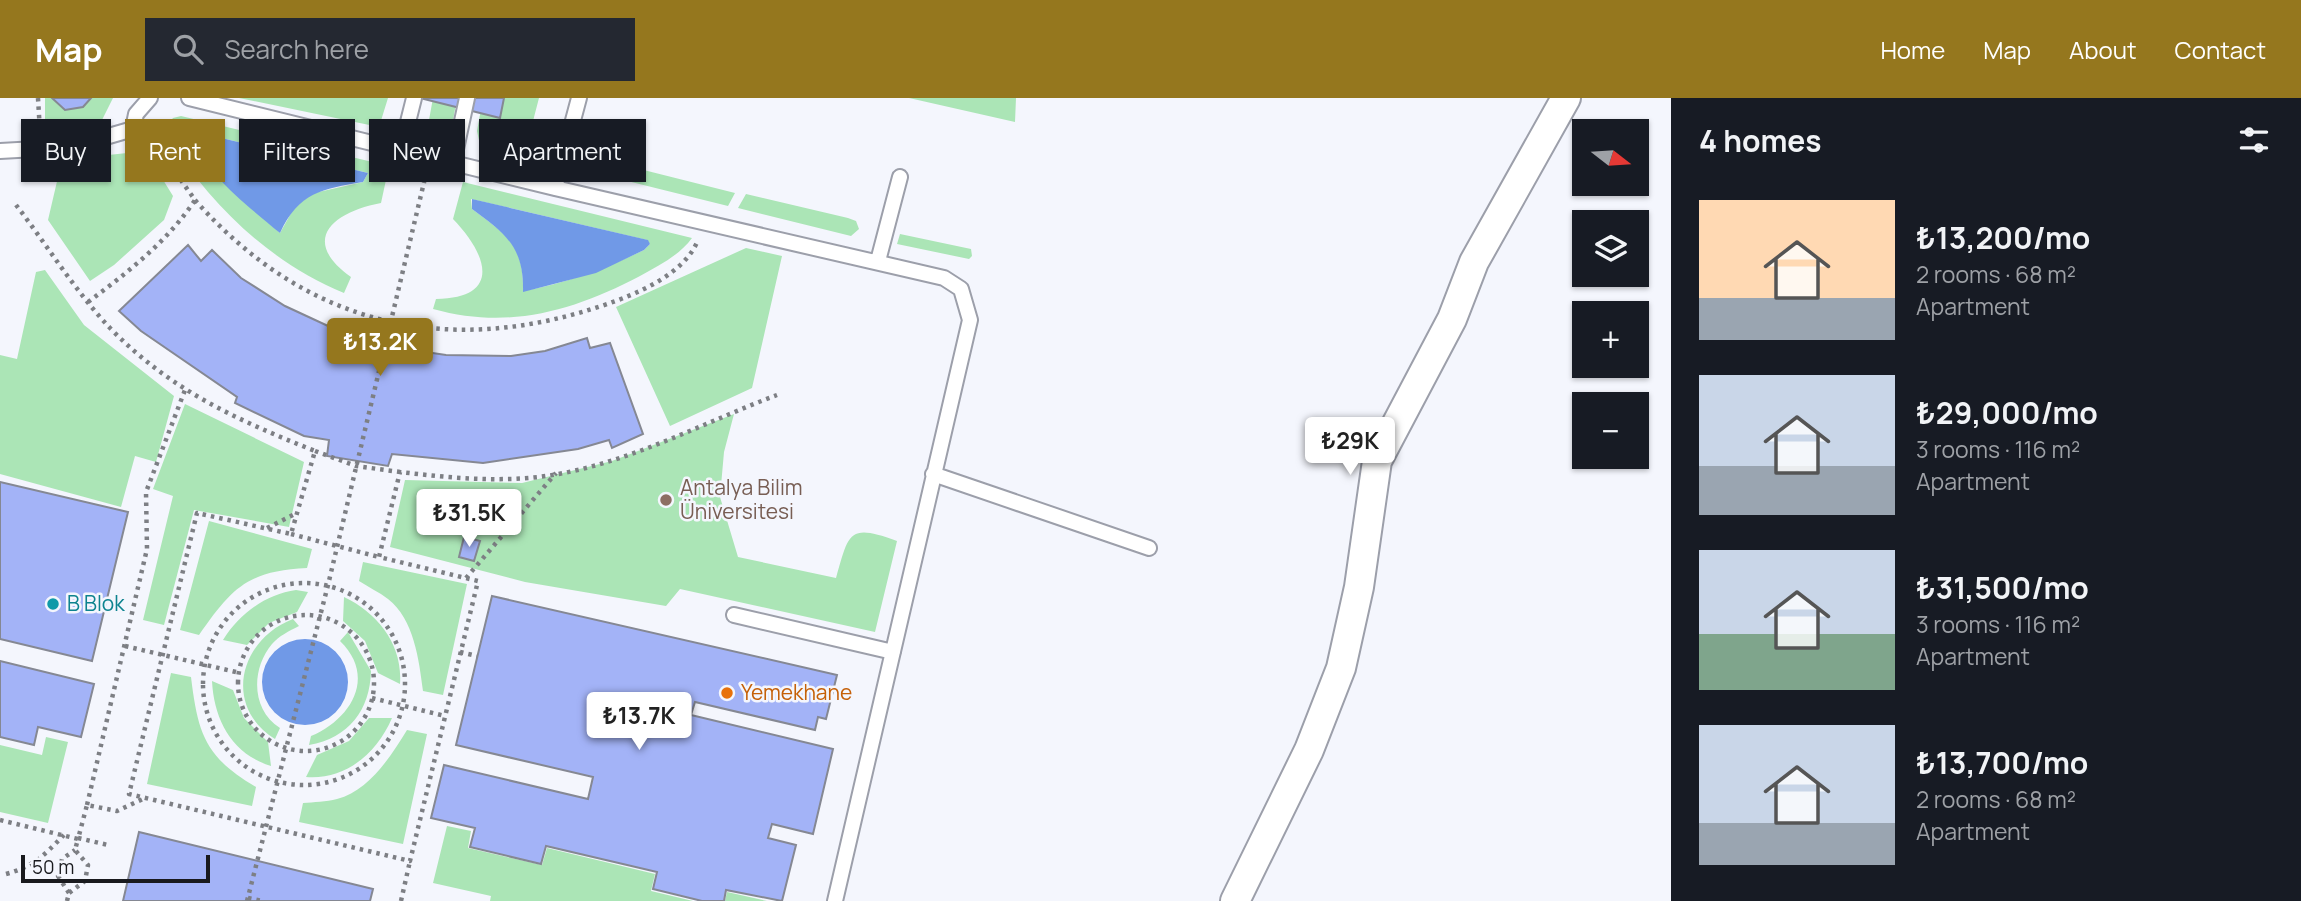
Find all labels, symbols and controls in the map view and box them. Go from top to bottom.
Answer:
search box [145,18,635,81]
text: Map [35,27,103,72]
icon: search [169,30,207,68]
text: Search here [225,31,369,67]
text: Home [1880,33,1945,66]
text: Map [1983,33,2031,66]
text: About [2069,33,2137,66]
text: Contact [2175,33,2266,66]
chip: Buy [21,119,111,182]
chip: Rent [125,119,225,182]
chip: Filters [239,119,355,182]
chip: New [369,119,465,182]
chip: Apartment [479,119,646,182]
north arrow [1572,119,1648,196]
map controls [1572,119,1649,469]
text: 4 homes [1699,120,1822,161]
icon: filters [2235,121,2273,159]
button: layers [1572,210,1649,287]
text: ₺13,200/mo [1916,217,2090,258]
icon: home [1755,228,1839,312]
text: 2 rooms · 68 m² [1916,258,2076,290]
text: Apartment [1916,290,2030,322]
button: + [1572,301,1649,378]
pin: ₺13.2K [323,318,437,378]
text: ₺13.2K [343,325,417,357]
button: − [1572,392,1649,469]
text: ₺29,000/mo [1916,392,2098,433]
icon: home [1755,403,1839,487]
pin: ₺29K [1309,418,1391,477]
text: ₺29K [1321,424,1379,456]
text: 3 rooms · 116 m² [1916,433,2080,465]
text: Apartment [1916,465,2030,497]
place label: Antalya Bilim Üniversitesi [680,473,803,525]
pin: ₺31.5K [412,490,526,549]
marker: Antalya Bilim Üniversitesi [658,492,674,508]
text: ₺31.5K [432,496,506,528]
text: ₺31,500/mo [1916,567,2089,608]
icon: home [1755,578,1839,662]
place label: B Blok [67,589,125,617]
marker: B Blok [45,596,61,612]
text: 3 rooms · 116 m² [1916,608,2080,640]
text: Apartment [1916,640,2030,672]
place label: Yemekhane [741,678,852,706]
marker: Yemekhane [719,685,735,701]
pin: ₺13.7K [582,692,696,752]
text: ₺13.7K [603,699,675,731]
text: ₺13,700/mo [1916,742,2088,783]
icon: home [1755,753,1839,837]
text: 2 rooms · 68 m² [1916,783,2076,815]
text: Apartment [1916,815,2030,847]
scale bar [21,852,210,884]
text: 50 m [32,854,74,880]

